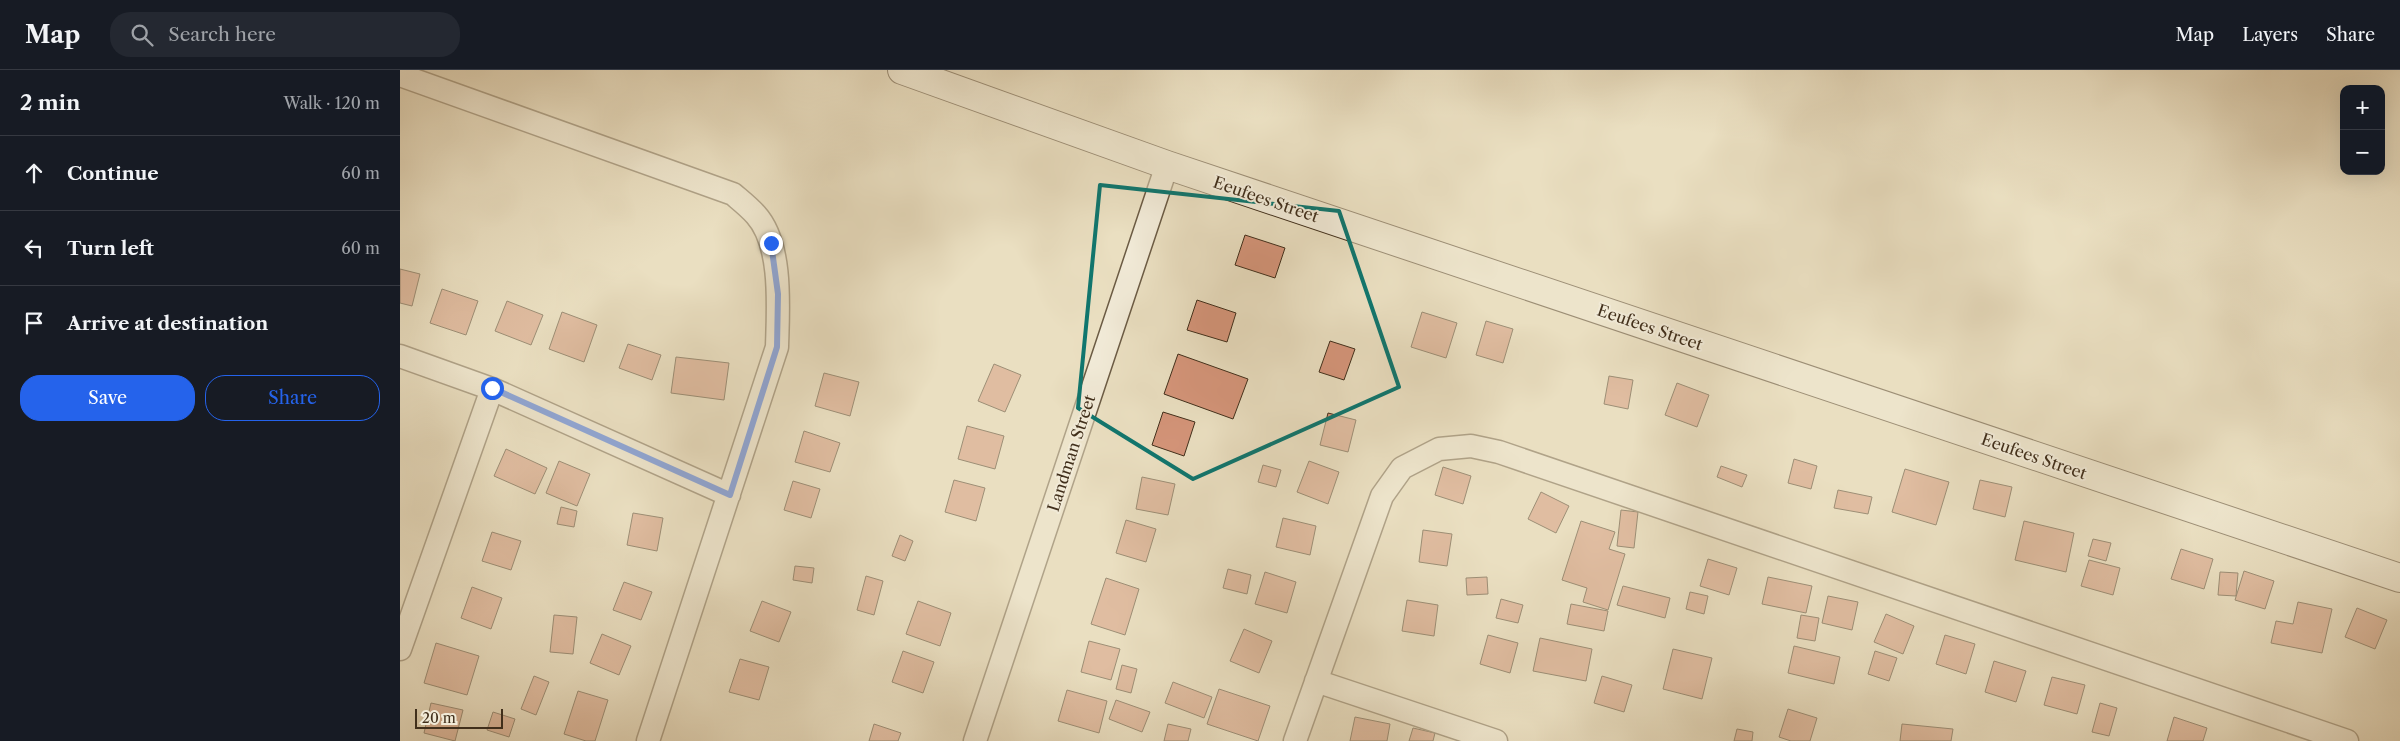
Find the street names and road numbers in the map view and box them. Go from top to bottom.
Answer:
street label: Eeufees Street [1211,172,1322,226]
street label: Eeufees Street [1595,300,1706,354]
street label: Landman Street [1043,392,1099,514]
street label: Eeufees Street [1979,429,2090,483]

